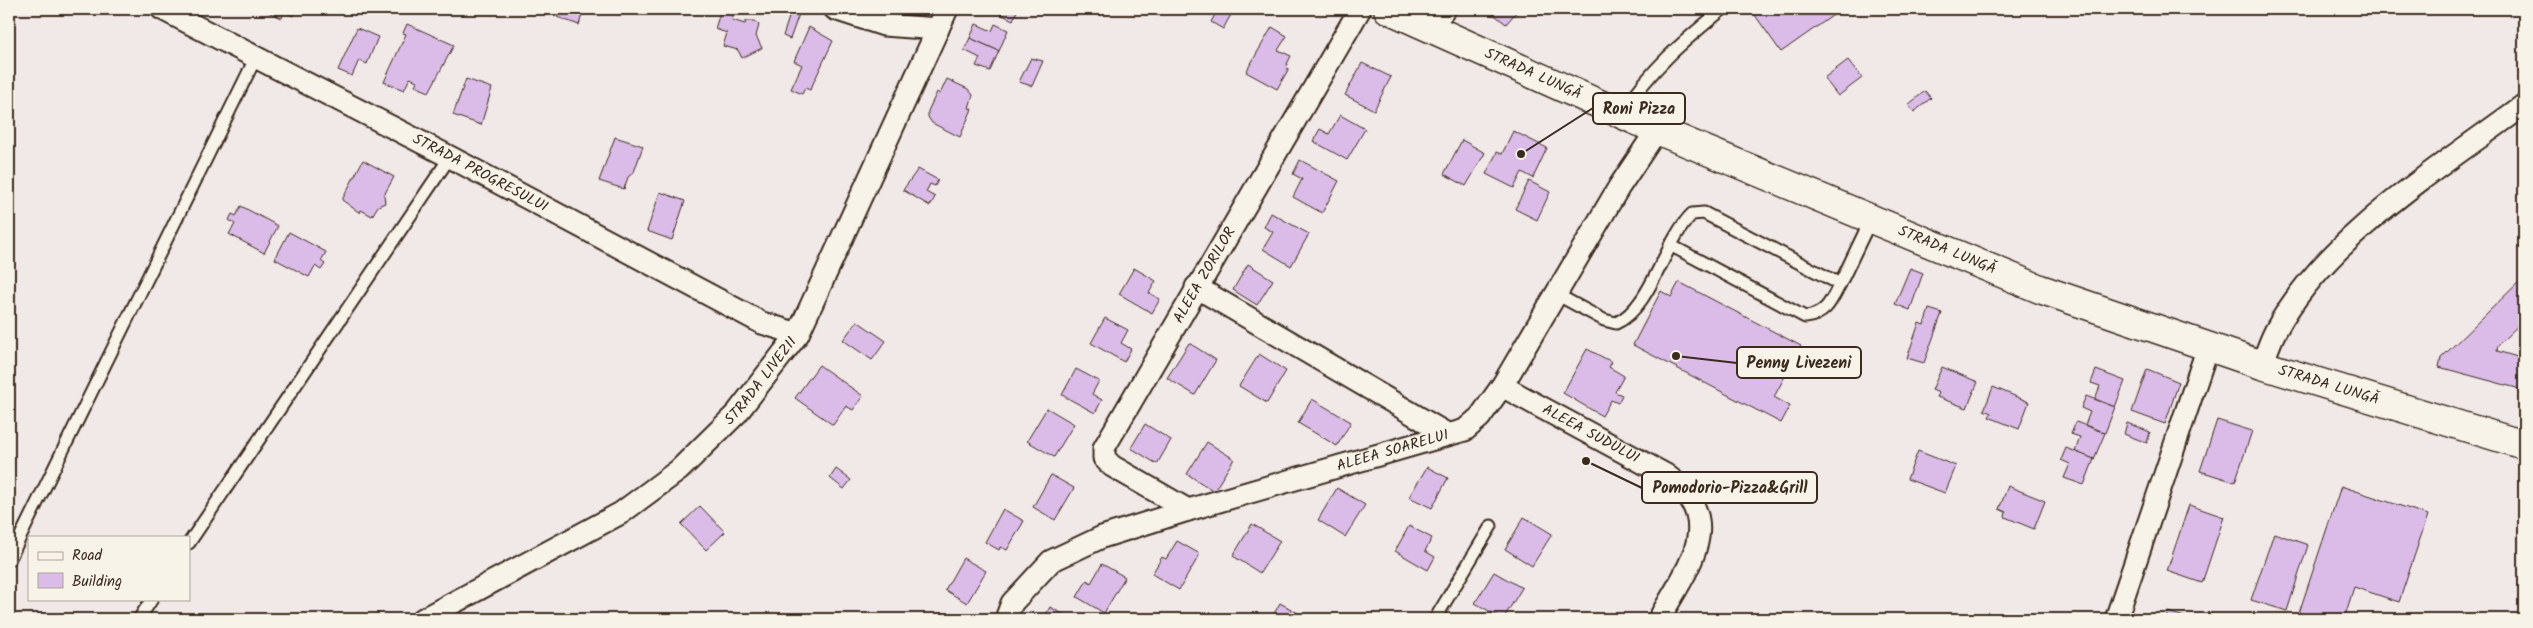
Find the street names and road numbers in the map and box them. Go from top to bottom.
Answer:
street label: STRADA LUNGĂ [1480,42,1586,107]
street label: STRADA PROGRESULUI [408,128,553,219]
street label: STRADA LUNGĂ [1894,219,2000,281]
street label: ALEEA ZORILOR [1167,222,1242,328]
street label: STRADA LIVEZII [719,331,804,431]
street label: STRADA LUNGĂ [2275,359,2382,412]
street label: ALEEA SUDULUI [1538,398,1644,471]
street label: ALEEA SOARELUI [1334,423,1452,478]

